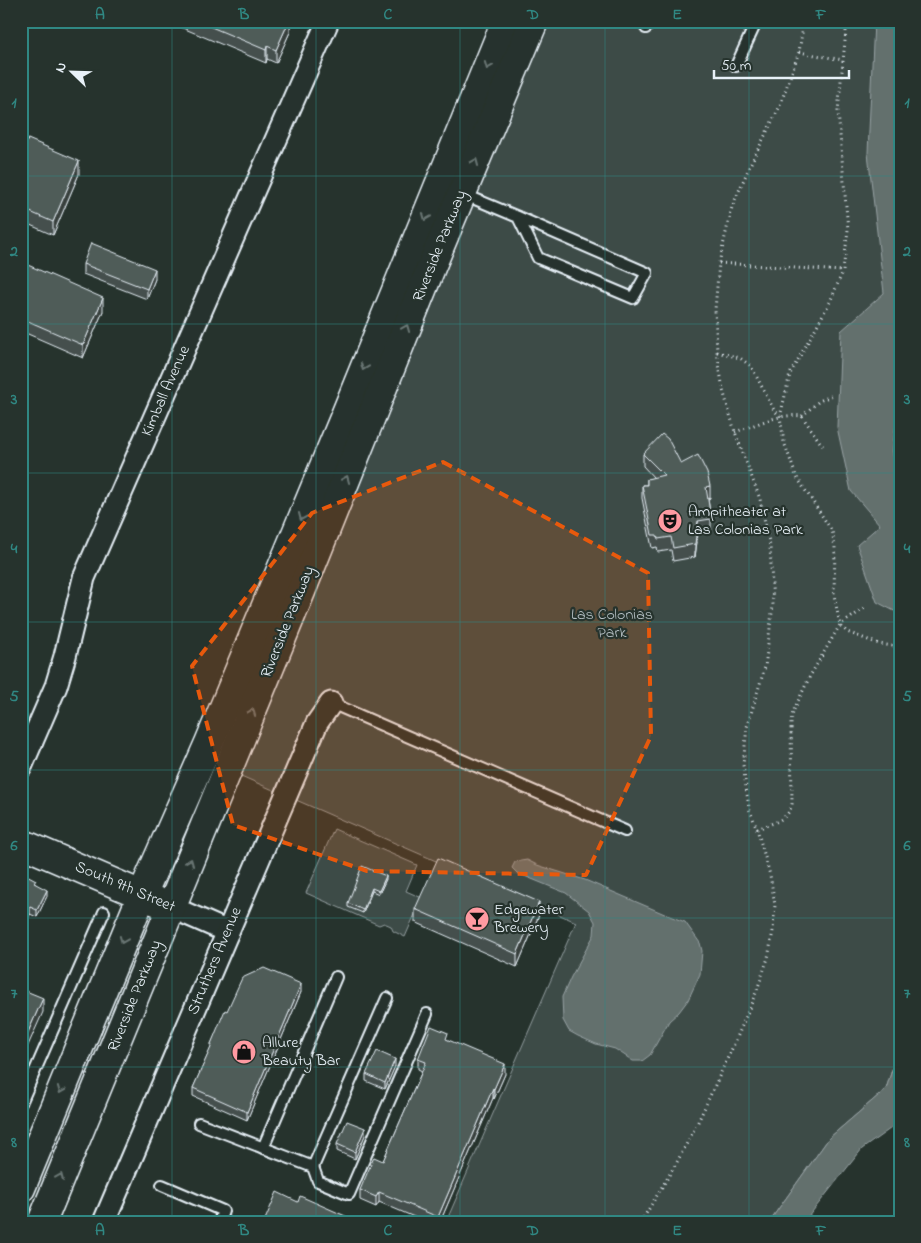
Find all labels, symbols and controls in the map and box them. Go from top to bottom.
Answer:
text: A [95,3,105,27]
text: B [238,3,250,27]
text: C [384,3,393,27]
text: D [526,3,539,27]
text: E [672,3,682,27]
text: F [815,3,827,27]
north arrow [48,48,98,98]
scale bar [714,48,848,80]
text: 50 m [721,55,752,77]
text: N [50,59,73,76]
one-way arrow [483,61,494,70]
text: 1 [11,91,17,115]
text: 1 [904,91,910,115]
one-way arrow [469,158,479,167]
street label: Riverside Parkway [407,186,473,305]
one-way arrow [422,212,432,221]
text: 2 [9,240,18,264]
text: 2 [902,240,911,264]
one-way arrow [400,324,411,333]
street label: Kimball Avenue [135,341,197,440]
one-way arrow [360,362,371,371]
text: 3 [10,388,18,412]
text: 3 [903,388,911,412]
one-way arrow [340,475,350,484]
place label: Ampitheater at Las Colonias Park [688,500,804,542]
theatre icon: Ampitheater at Las Colonias Park [657,508,683,534]
one-way arrow [298,512,309,521]
text: 4 [10,537,18,561]
text: 4 [903,537,911,561]
street label: Riverside Parkway [255,562,321,681]
park label: Las Colonias Park [571,603,653,645]
text: 5 [9,685,19,709]
text: 5 [902,685,912,709]
one-way arrow [245,708,256,717]
text: 6 [9,834,18,858]
text: 6 [902,834,911,858]
street label: South 9th Street [71,855,179,919]
one-way arrow [183,858,194,867]
place label: Edgewater Brewery [493,898,564,940]
street label: Struthers Avenue [182,903,249,1019]
bar icon: Edgewater Brewery [464,906,490,932]
one-way arrow [119,935,130,944]
street label: Riverside Parkway [102,936,168,1055]
text: 7 [11,982,18,1006]
text: 7 [904,982,911,1006]
place label: Allure Beauty Bar [261,1031,340,1073]
shop icon: Allure Beauty Bar [231,1039,257,1065]
one-way arrow [57,1085,68,1094]
text: 8 [10,1131,17,1155]
text: 8 [903,1131,910,1155]
one-way arrow [54,1173,65,1182]
text: A [95,1219,105,1243]
text: B [238,1219,250,1243]
text: C [384,1219,393,1243]
text: D [526,1219,539,1243]
text: E [672,1219,682,1243]
text: F [815,1219,827,1243]

